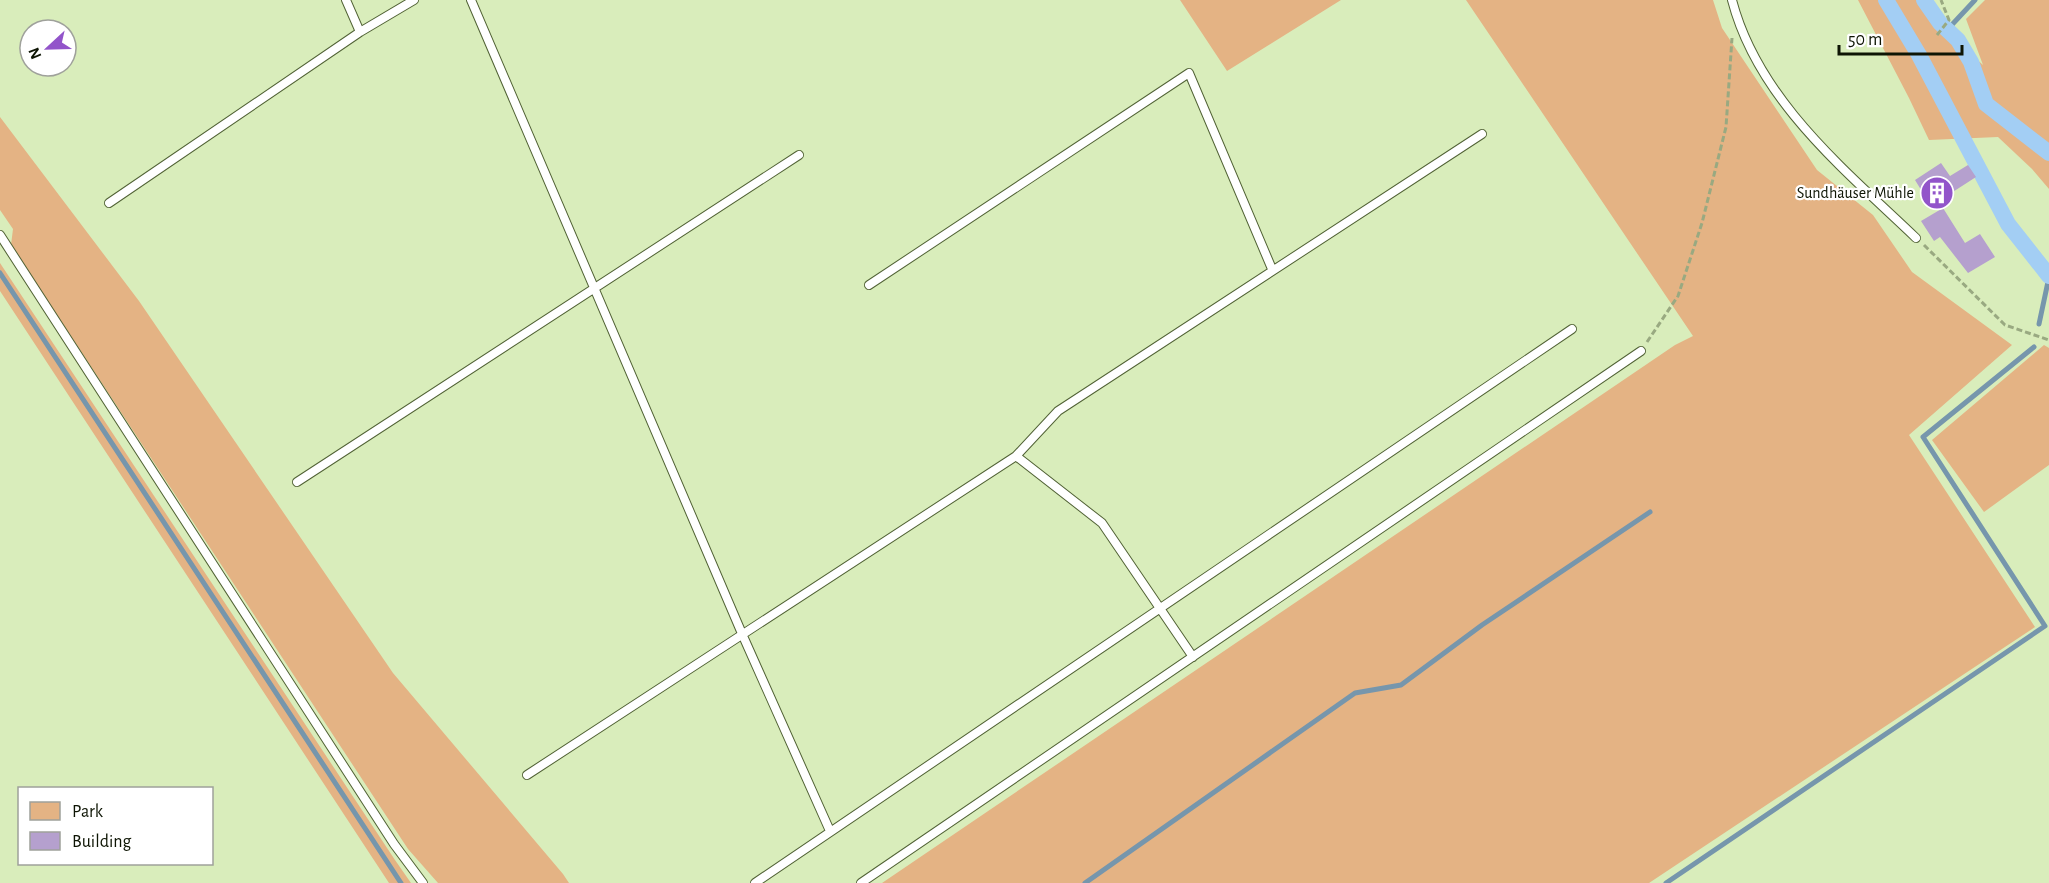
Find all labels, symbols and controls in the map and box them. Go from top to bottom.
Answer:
north arrow [18,18,78,78]
scale bar [1839,18,1962,56]
text: 50 m [1848,31,1882,49]
text: N [26,45,45,61]
building icon: Sundhäuser Mühle [1919,175,1955,211]
place label: Sundhäuser Mühle [1797,185,1914,201]
legend [18,787,213,865]
text: Park [72,803,104,821]
text: Building [72,833,132,851]

